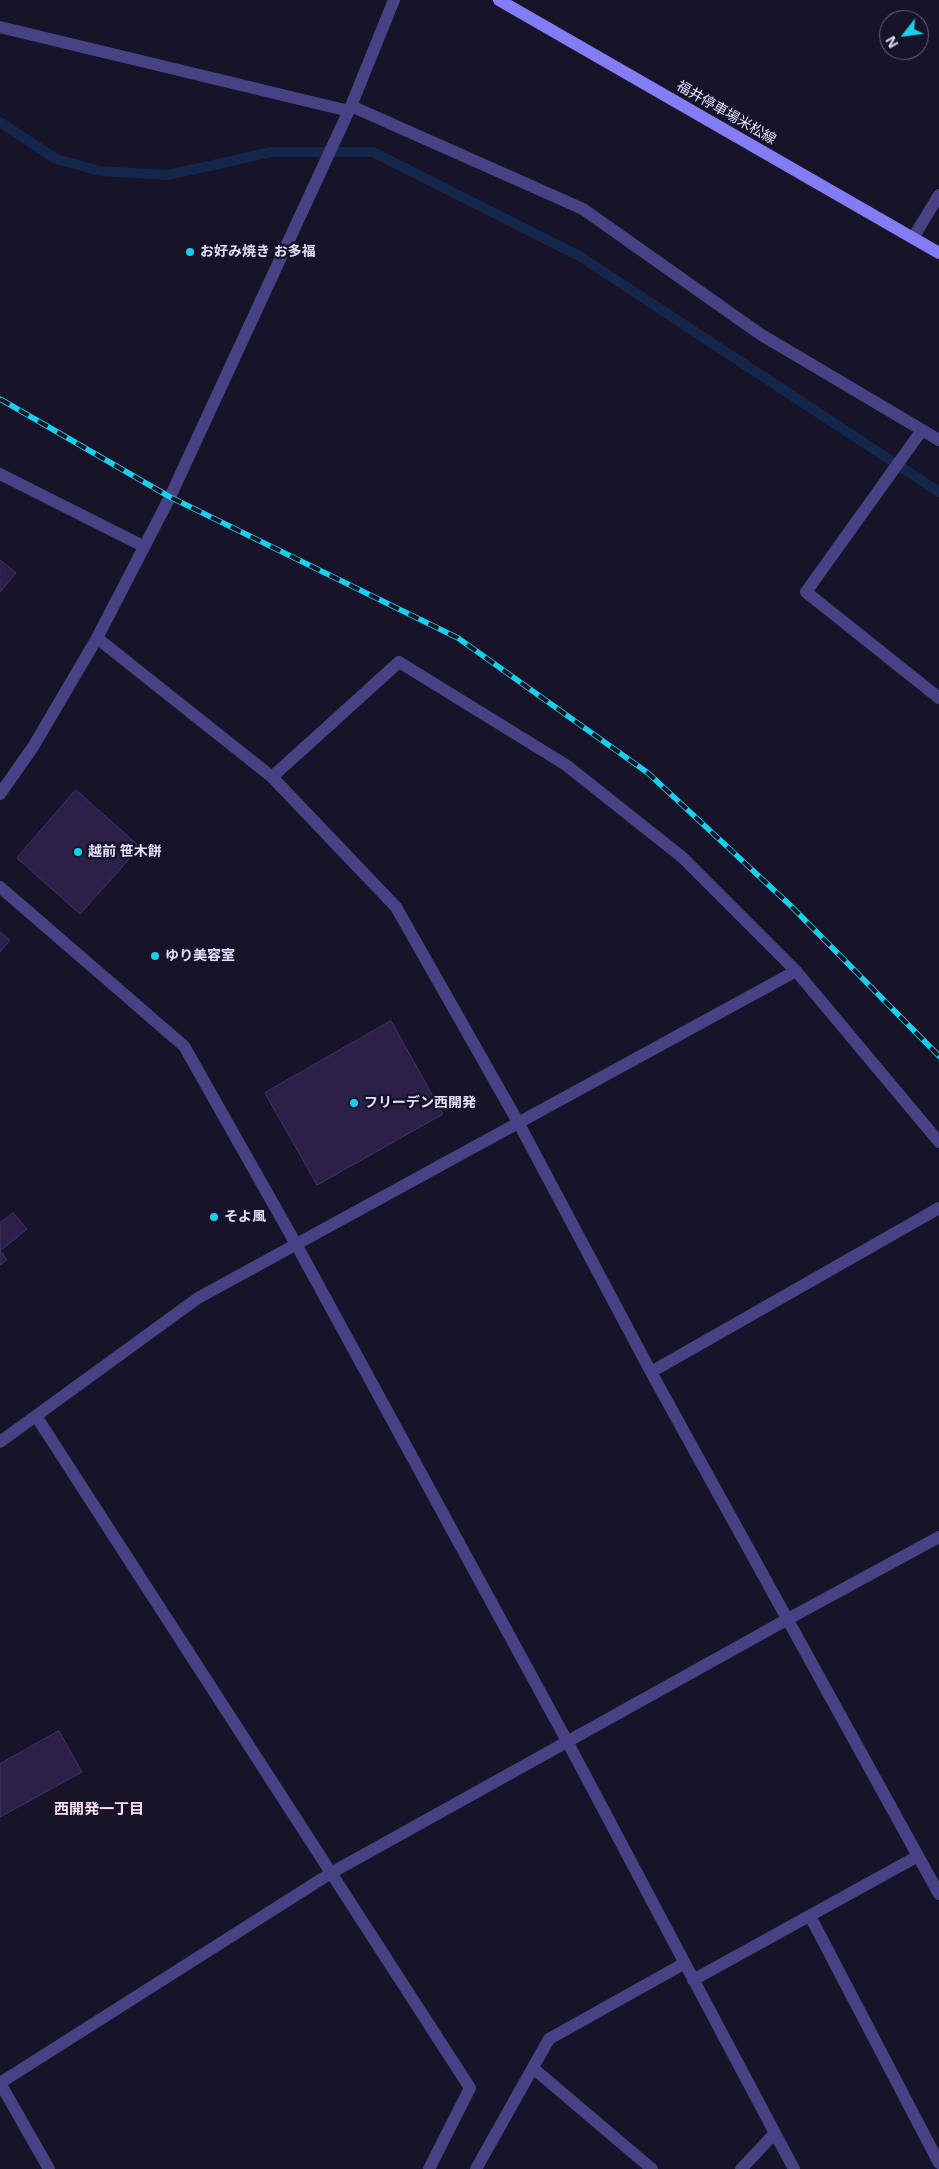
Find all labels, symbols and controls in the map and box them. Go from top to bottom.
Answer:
north arrow [879,10,929,60]
text: N [880,33,903,52]
street label: 福井停車場米松線 [673,78,779,148]
place label: お好み焼き お多福 [200,244,316,260]
marker: お好み焼き お多福 [184,246,196,258]
place label: 越前 笹木餅 [88,844,162,860]
marker: 越前 笹木餅 [72,846,84,858]
place label: ゆり美容室 [165,948,235,964]
marker: ゆり美容室 [149,950,161,962]
place label: フリーデン西開発 [364,1095,476,1111]
marker: フリーデン西開発 [348,1097,360,1109]
place label: そよ風 [224,1209,266,1225]
marker: そよ風 [208,1211,220,1223]
district label: 西開発一丁目 [54,1801,144,1819]

